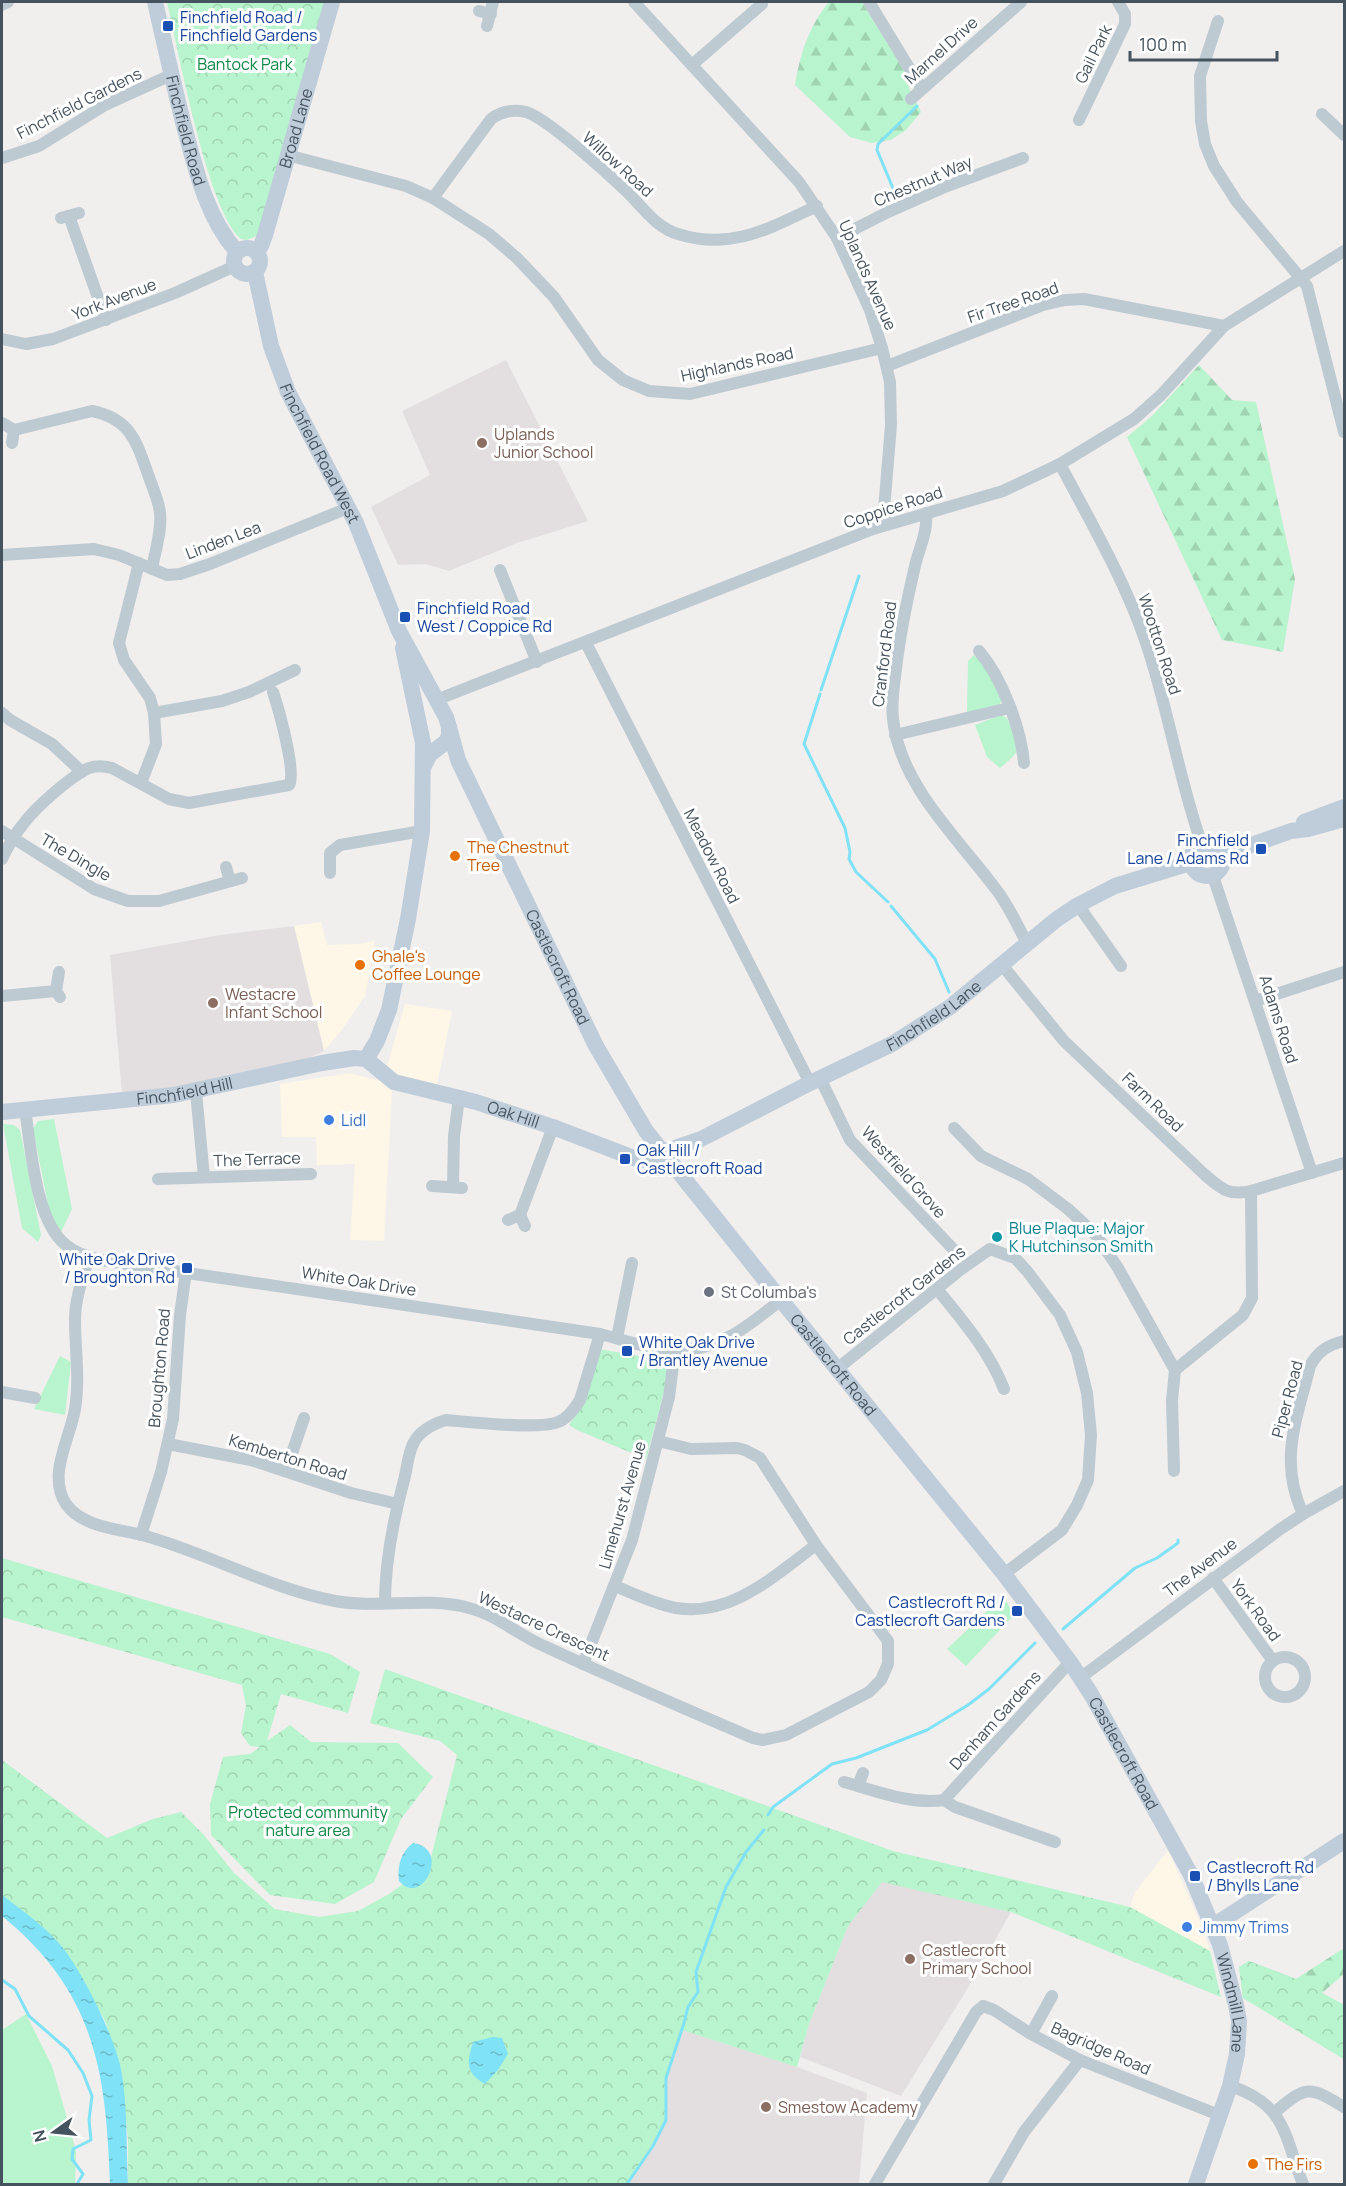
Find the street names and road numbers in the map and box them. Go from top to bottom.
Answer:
street label: Marnel Drive [900,11,982,89]
street label: Gail Park [1069,20,1117,87]
street label: Finchfield Gardens [13,62,145,144]
street label: Finchfield Road [161,73,211,188]
street label: Broad Lane [274,85,318,171]
street label: Willow Road [578,126,658,202]
street label: Chestnut Way [870,150,976,212]
street label: Uplands Avenue [834,216,902,334]
street label: York Avenue [69,273,159,325]
street label: Fir Tree Road [965,276,1061,328]
street label: Highlands Road [679,341,795,387]
street label: Finchfield Road West [275,381,365,527]
street label: Coppice Road [841,481,945,533]
street label: Linden Lea [182,516,264,564]
street label: Wootton Road [1133,591,1187,697]
street label: Cranford Road [867,600,901,708]
street label: Meadow Road [679,805,745,907]
street label: The Dingle [37,828,115,886]
street label: Castlecroft Road [521,906,595,1028]
street label: Adams Road [1254,972,1304,1066]
street label: Finchfield Lane [883,975,986,1056]
street label: Farm Road [1118,1067,1188,1137]
street label: Finchfield Hill [136,1072,235,1110]
street label: Oak Hill [484,1095,542,1133]
street label: Westfield Grove [857,1121,951,1223]
street label: The Terrace [213,1146,301,1172]
street label: Castlecroft Gardens [838,1240,970,1350]
street label: White Oak Drive [300,1261,418,1301]
street label: Broughton Road [143,1307,175,1429]
street label: Castlecroft Road [785,1309,882,1420]
street label: Piper Road [1266,1358,1308,1440]
street label: Kemberton Road [226,1429,350,1485]
street label: Limehurst Avenue [593,1439,651,1571]
street label: The Avenue [1159,1532,1241,1602]
street label: York Road [1226,1574,1286,1646]
street label: Westacre Crescent [475,1586,613,1666]
street label: Denham Gardens [944,1666,1046,1774]
street label: Castlecroft Road [1084,1693,1164,1814]
street label: Windmill Lane [1212,1950,1251,2053]
street label: Bagridge Road [1048,2016,1154,2080]

